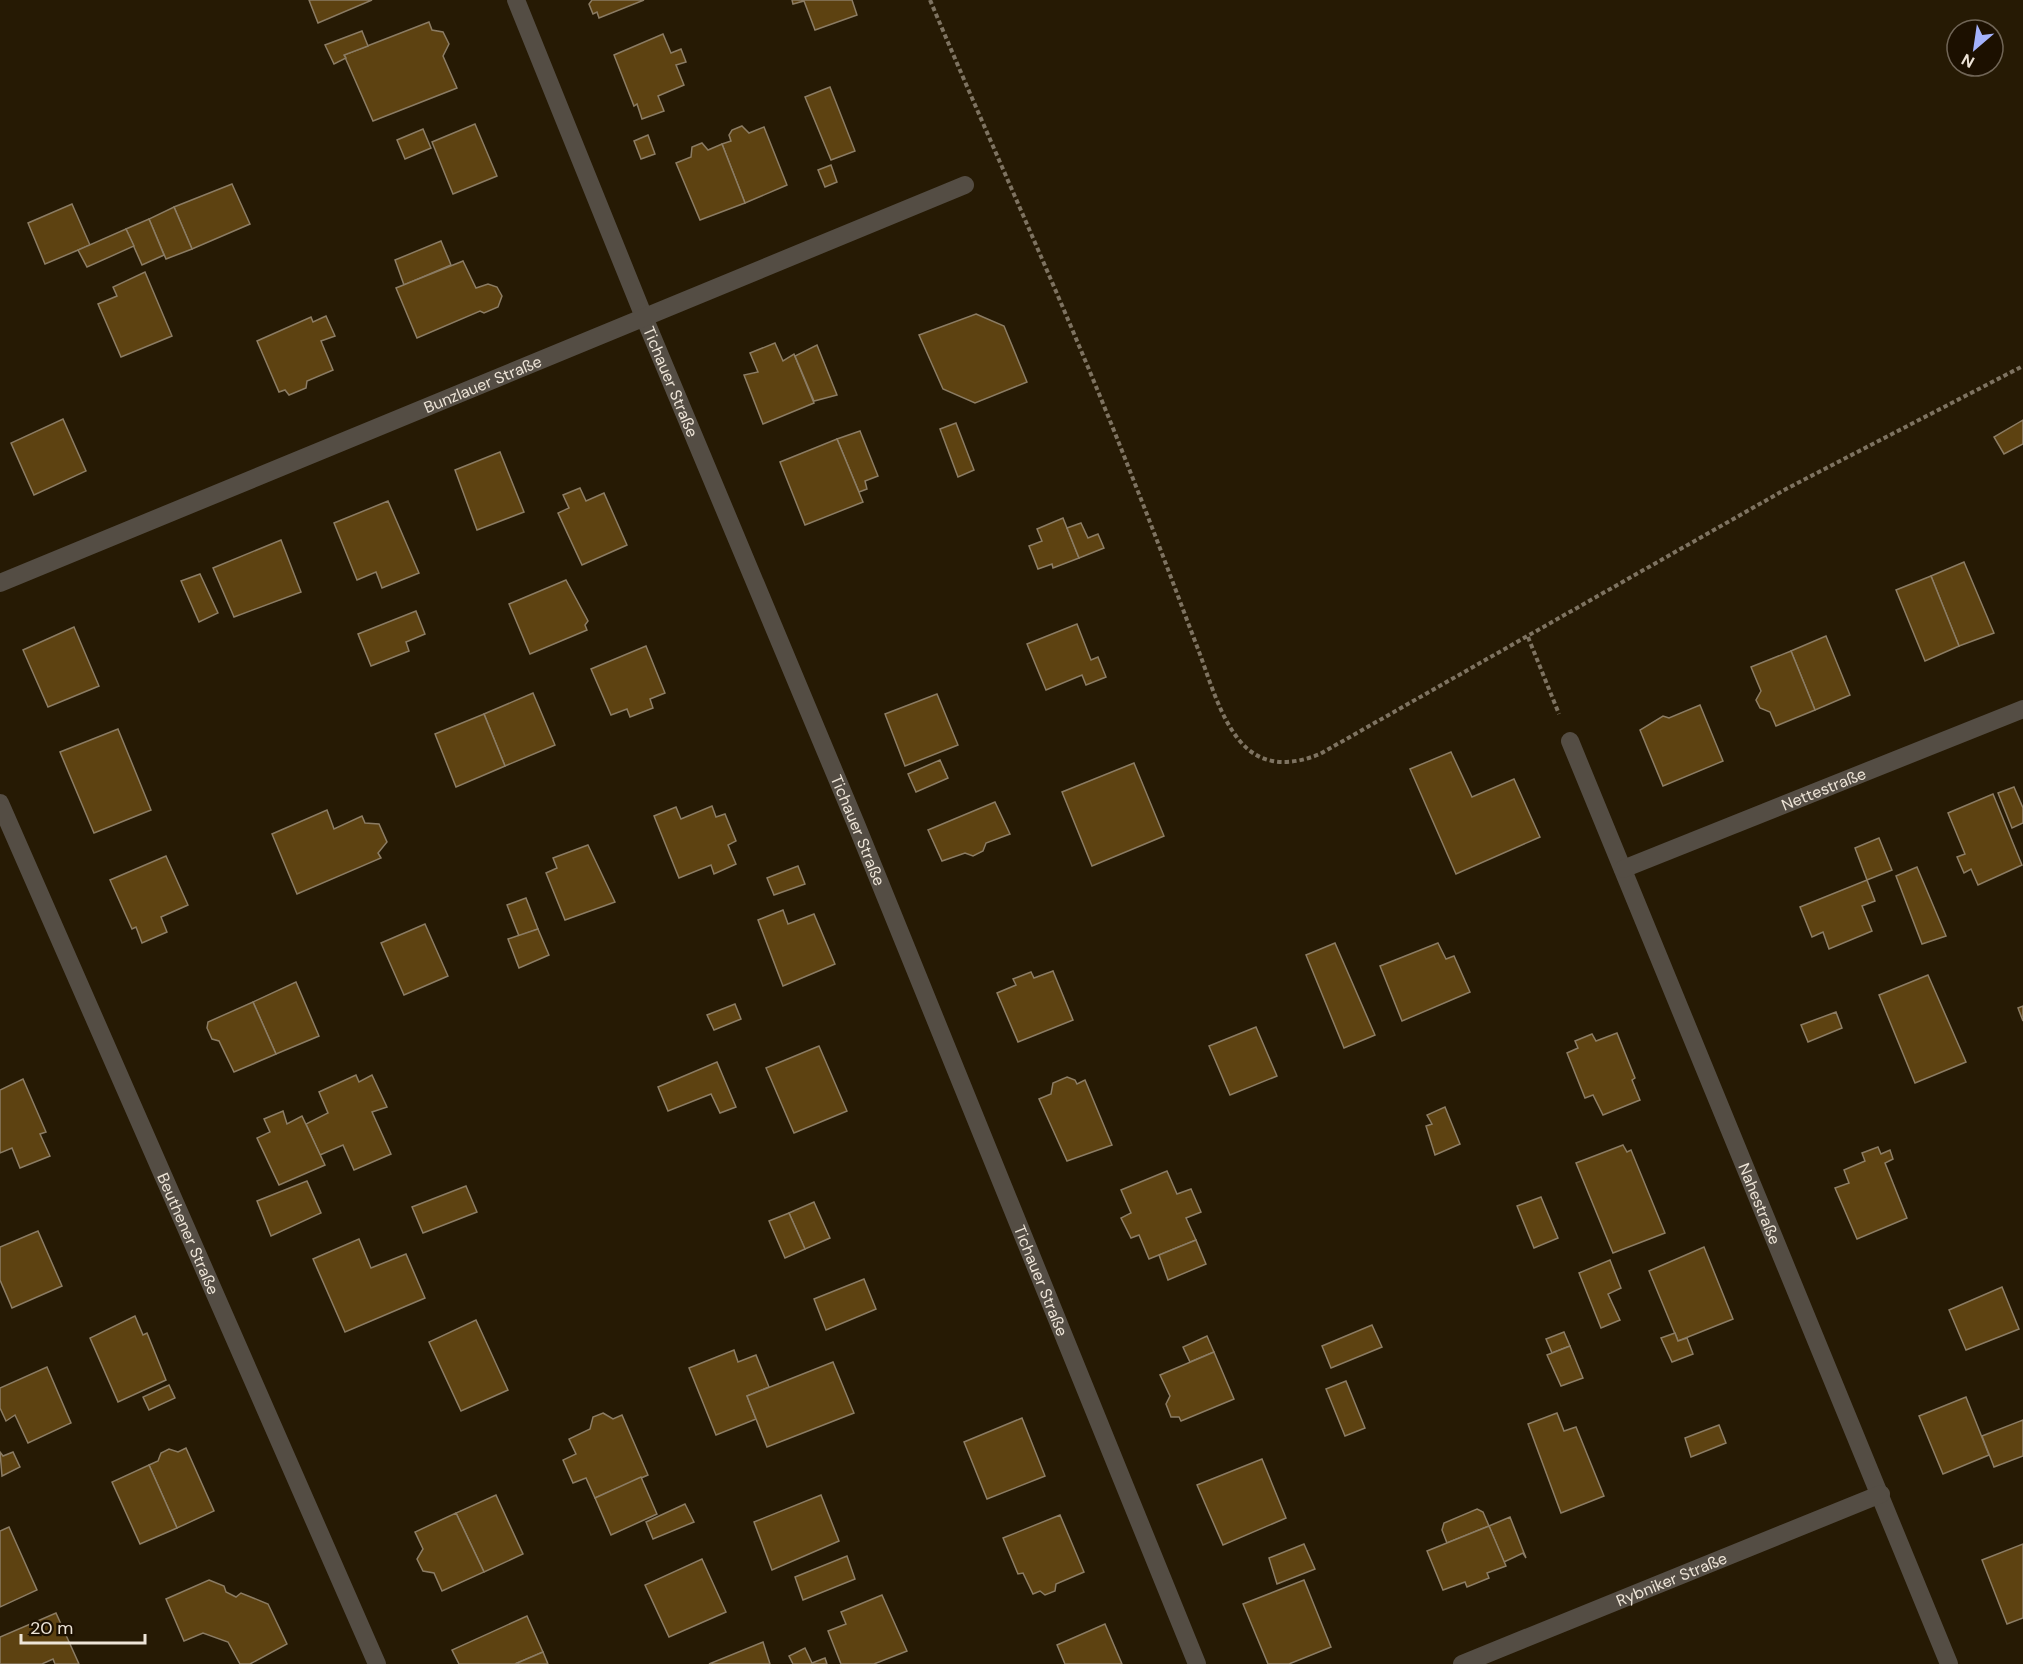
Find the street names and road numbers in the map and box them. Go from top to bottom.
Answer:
street label: Tichauer Straße [638,323,703,440]
street label: Bunzlauer Straße [421,351,545,418]
street label: Nettestraße [1778,763,1869,816]
street label: Tichauer Straße [826,772,890,889]
street label: Nahestraße [1733,1160,1786,1248]
street label: Beuthener Straße [152,1170,224,1298]
street label: Tichauer Straße [1009,1222,1073,1339]
street label: Rybniker Straße [1613,1548,1730,1611]

